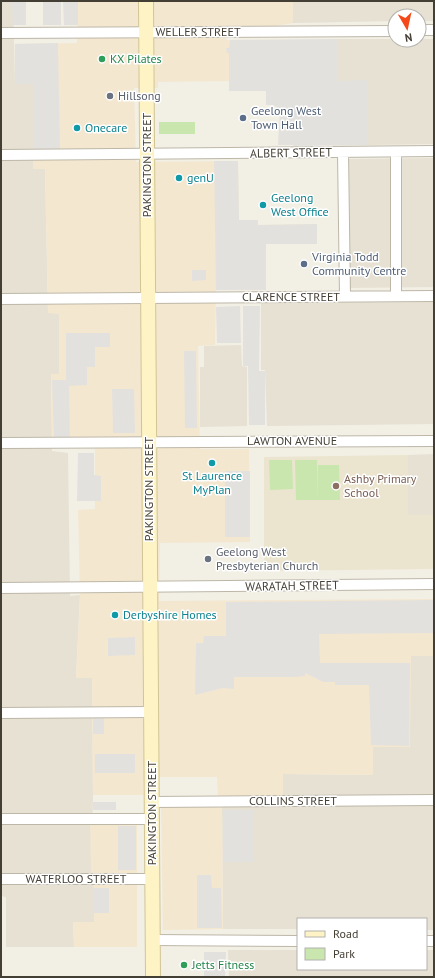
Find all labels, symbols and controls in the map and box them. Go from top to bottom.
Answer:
north arrow [387,8,427,48]
street label: WELLER STREET [155,24,241,39]
text: N [404,30,413,45]
place label: KX Pilates [110,51,162,66]
marker: KX Pilates [97,54,107,64]
place label: Hillsong [118,88,161,103]
marker: Hillsong [105,91,115,101]
place label: Geelong West Town Hall [251,103,321,132]
street label: PAKINGTON STREET [139,112,154,217]
marker: Geelong West Town Hall [238,113,248,123]
place label: Onecare [85,120,127,135]
marker: Onecare [72,123,82,133]
street label: ALBERT STREET [250,144,333,161]
place label: genU [187,170,214,185]
marker: genU [174,173,184,183]
place label: Geelong West Office [271,190,329,219]
marker: Geelong West Office [258,200,268,210]
place label: Virginia Todd Community Centre [311,249,406,278]
marker: Virginia Todd Community Centre [299,259,309,269]
street label: CLARENCE STREET [242,289,340,304]
street label: LAWTON AVENUE [247,433,337,448]
street label: PAKINGTON STREET [141,436,156,541]
marker: St Laurence MyPlan [207,458,217,468]
place label: St Laurence MyPlan [182,468,242,497]
place label: Ashby Primary School [344,471,417,500]
marker: Ashby Primary School [331,481,341,491]
place label: Geelong West Presbyterian Church [216,544,318,573]
marker: Geelong West Presbyterian Church [203,554,213,564]
street label: WARATAH STREET [245,577,339,594]
place label: Derbyshire Homes [123,607,217,622]
marker: Derbyshire Homes [110,610,120,620]
street label: PAKINGTON STREET [144,760,159,865]
street label: COLLINS STREET [249,793,337,808]
street label: WATERLOO STREET [26,871,127,886]
legend [297,918,427,970]
text: Road [333,926,358,941]
text: Park [333,946,355,961]
place label: Jetts Fitness [191,957,254,972]
marker: Jetts Fitness [179,960,189,970]

